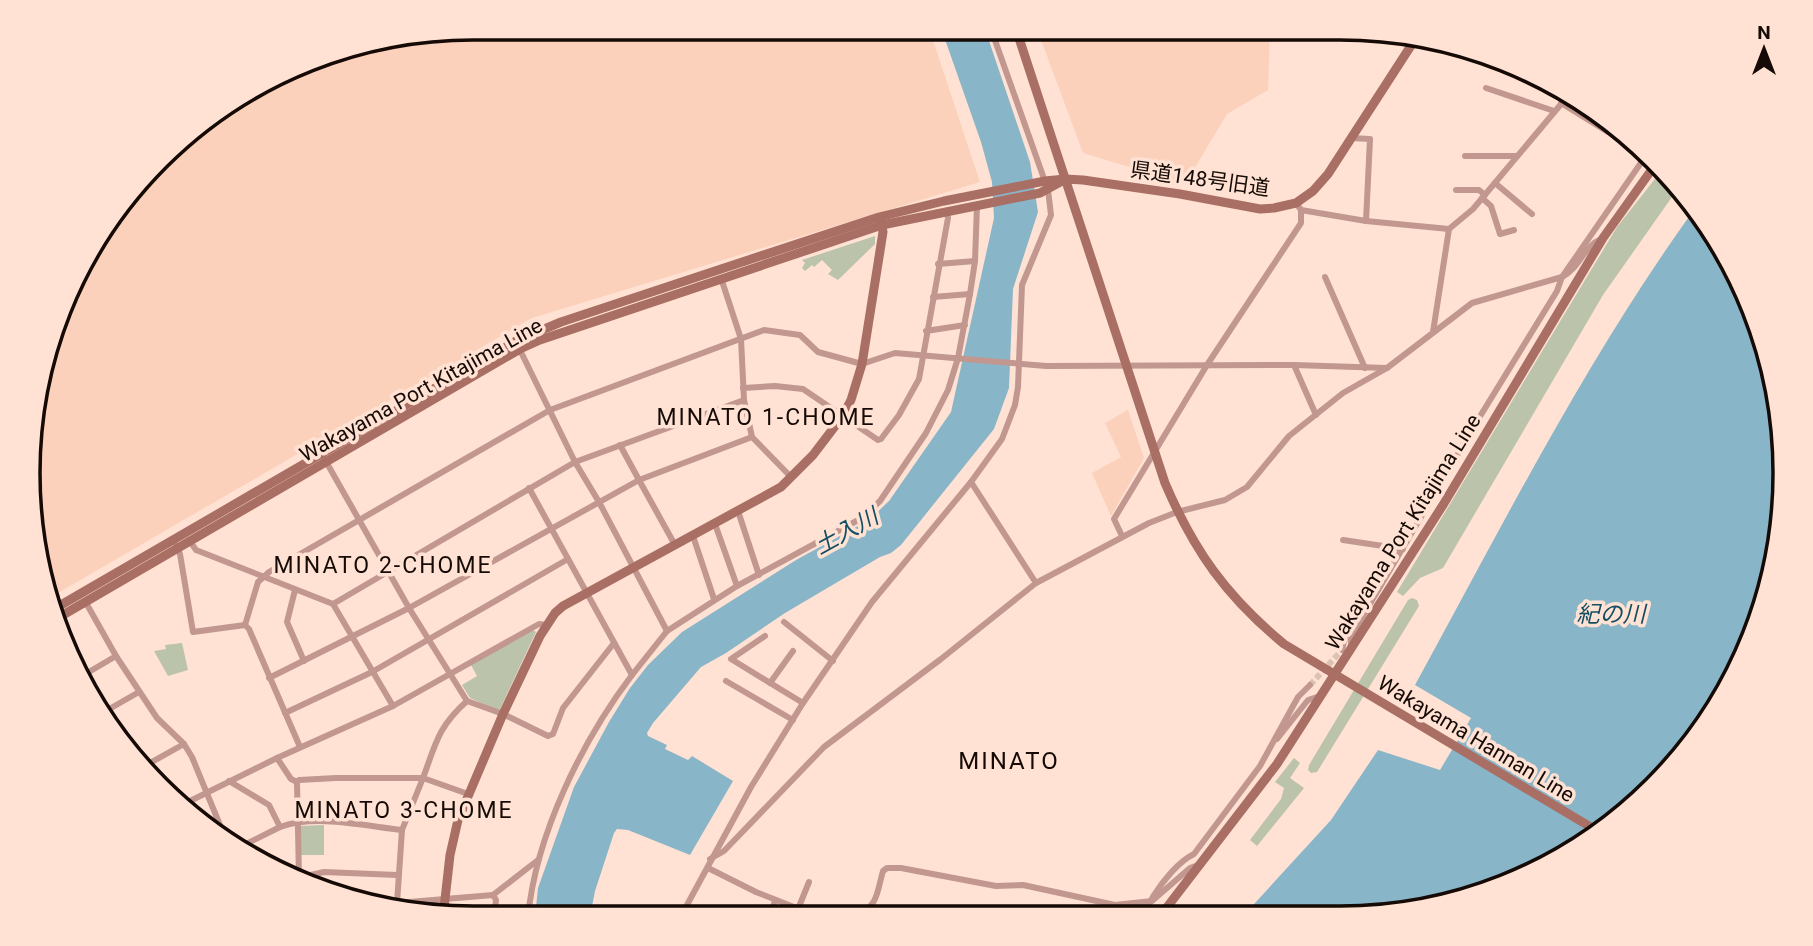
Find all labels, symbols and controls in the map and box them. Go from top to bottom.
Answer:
north arrow [1729,14,1799,84]
text: N [1757,21,1771,44]
street label: 県道148号旧道 [1129,157,1271,201]
street label: Wakayama Port Kitajima Line [296,313,546,467]
district label: MINATO 1-CHOME [656,404,876,431]
street label: Wakayama Port Kitajima Line [1320,410,1486,654]
water label: 土入川 [810,501,886,560]
district label: MINATO 2-CHOME [273,552,493,579]
water label: 紀の川 [1577,601,1649,628]
street label: Wakayama Hannan Line [1373,671,1579,807]
district label: MINATO [958,747,1060,775]
district label: MINATO 3-CHOME [294,797,514,824]

